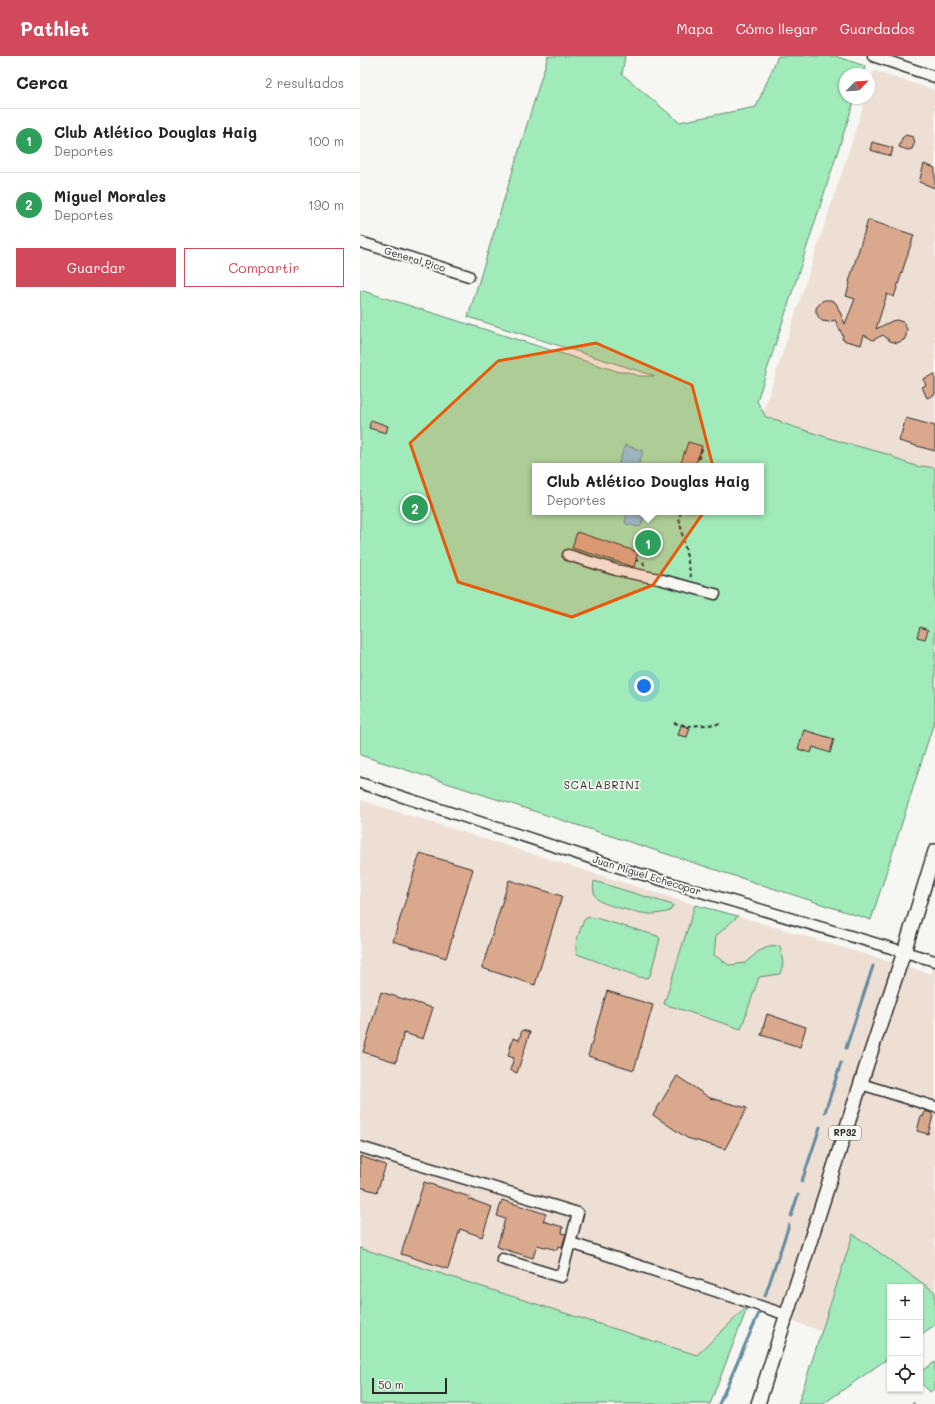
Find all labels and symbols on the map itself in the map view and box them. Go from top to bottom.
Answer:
north arrow [839,68,875,104]
street label: General Pico [383,243,447,275]
pin: 2 [402,493,428,523]
pin: 1 [635,528,661,558]
your location [634,676,654,696]
district label: SCALABRINI [564,777,640,792]
street label: Juan Miguel Echecopar [591,852,703,898]
road number: RP32 [829,1126,861,1140]
scale bar [372,1376,447,1395]

